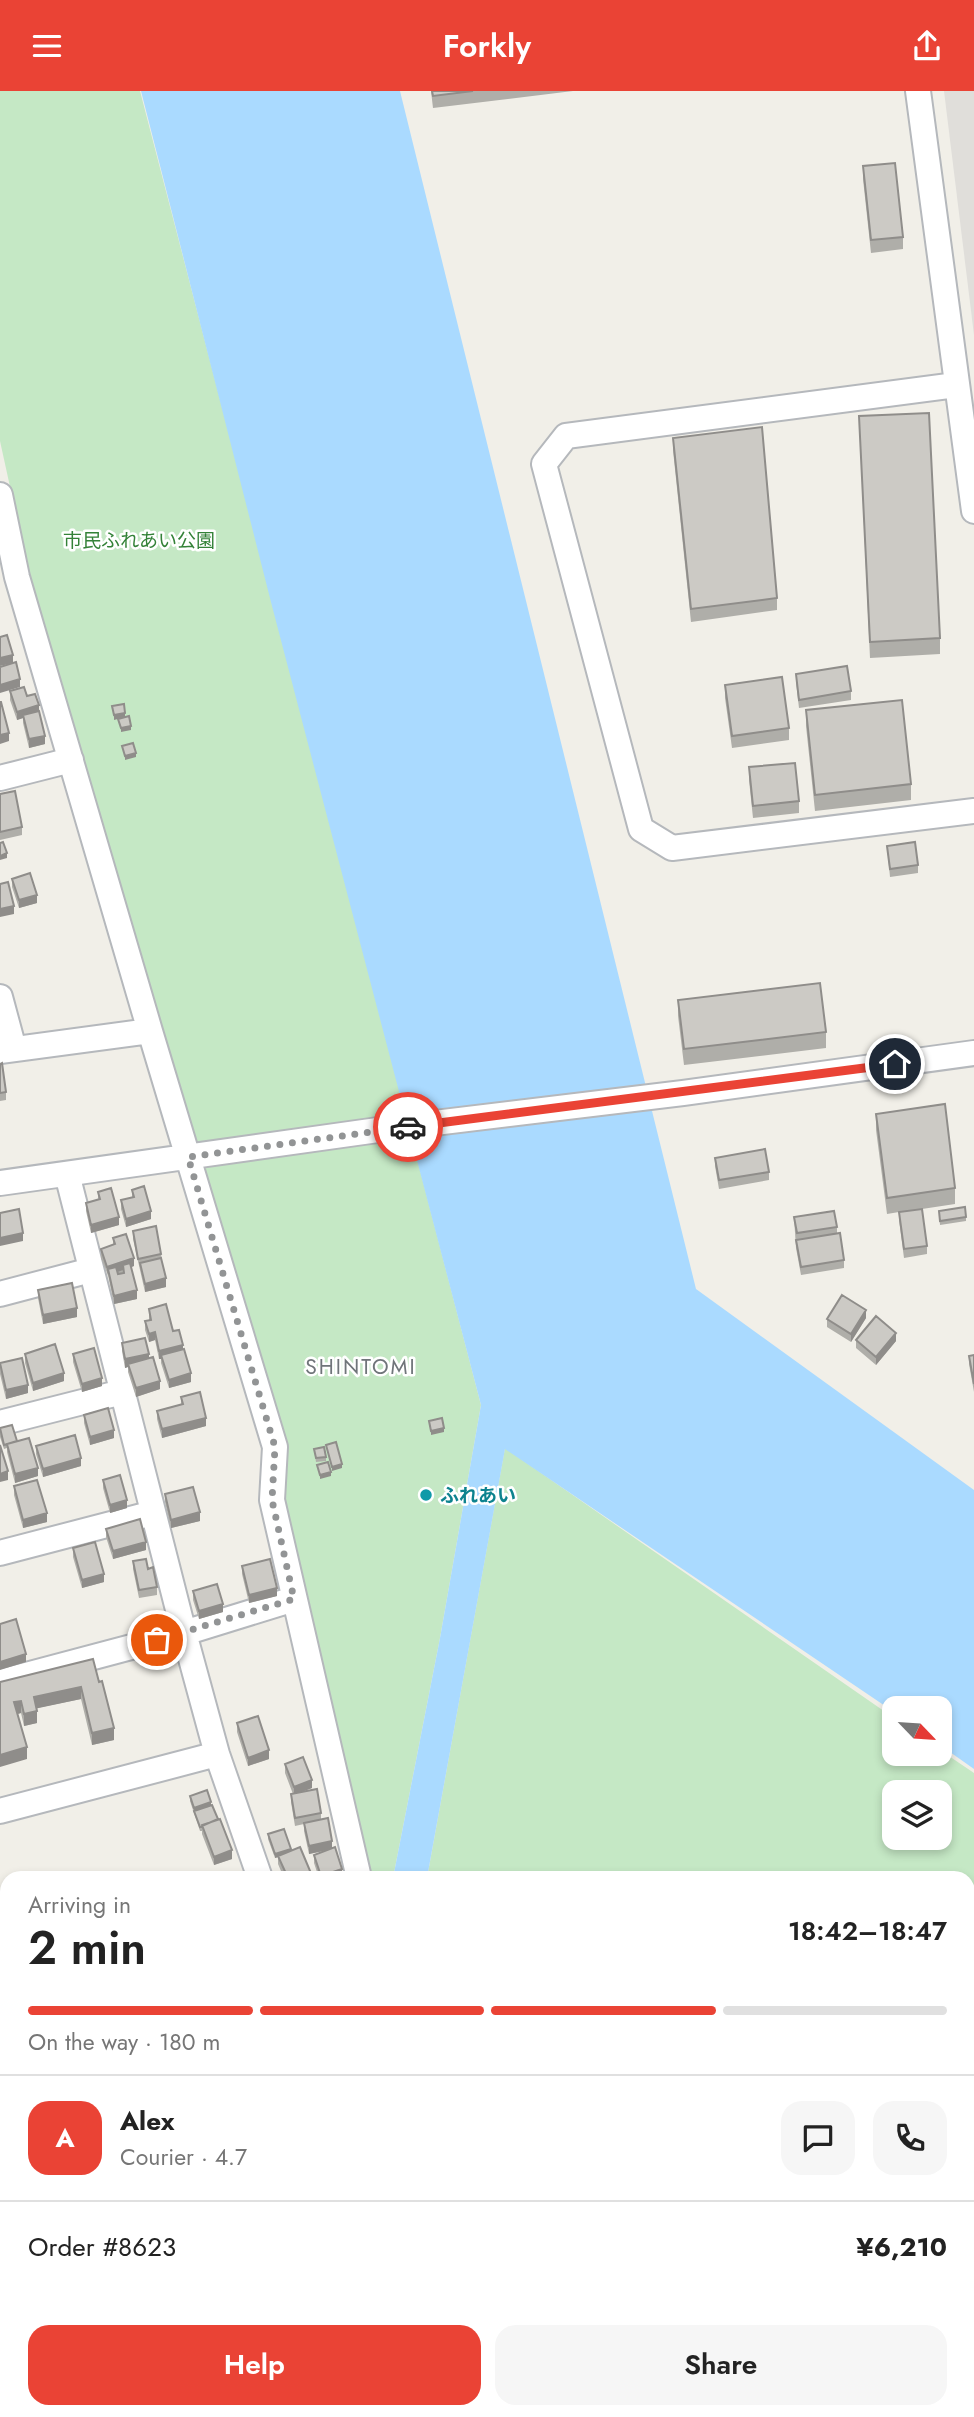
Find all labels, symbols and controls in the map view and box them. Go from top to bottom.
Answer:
text: Forkly [443,23,531,69]
icon: menu [28,27,66,65]
icon: share [908,27,946,65]
park label: 市民ふれあい公園 [63,527,215,554]
pin [865,1034,925,1094]
icon: home [876,1045,914,1083]
courier [373,1092,443,1162]
icon: car [389,1108,427,1146]
district label: SHINTOMI [305,1352,417,1382]
place label: ふれあい [440,1482,516,1509]
marker: ふれあい [418,1487,434,1503]
pin [127,1610,187,1670]
icon: bag [138,1621,176,1659]
north arrow [882,1696,952,1766]
map controls [882,1696,952,1850]
button: layers [882,1780,952,1850]
text: Arriving in [28,1888,131,1922]
text: 18:42–18:47 [788,1912,947,1950]
text: 2 min [28,1915,146,1981]
text: On the way · 180 m [28,2025,220,2059]
button: chat [781,2101,855,2175]
button: phone [873,2101,947,2175]
text: Alex [120,2102,174,2140]
text: A [55,2119,75,2157]
text: Courier · 4.7 [120,2140,247,2174]
text: Order #8623 [28,2228,176,2266]
text: ¥6,210 [856,2228,947,2266]
button: Help [28,2325,481,2405]
button: Share [495,2325,947,2405]

